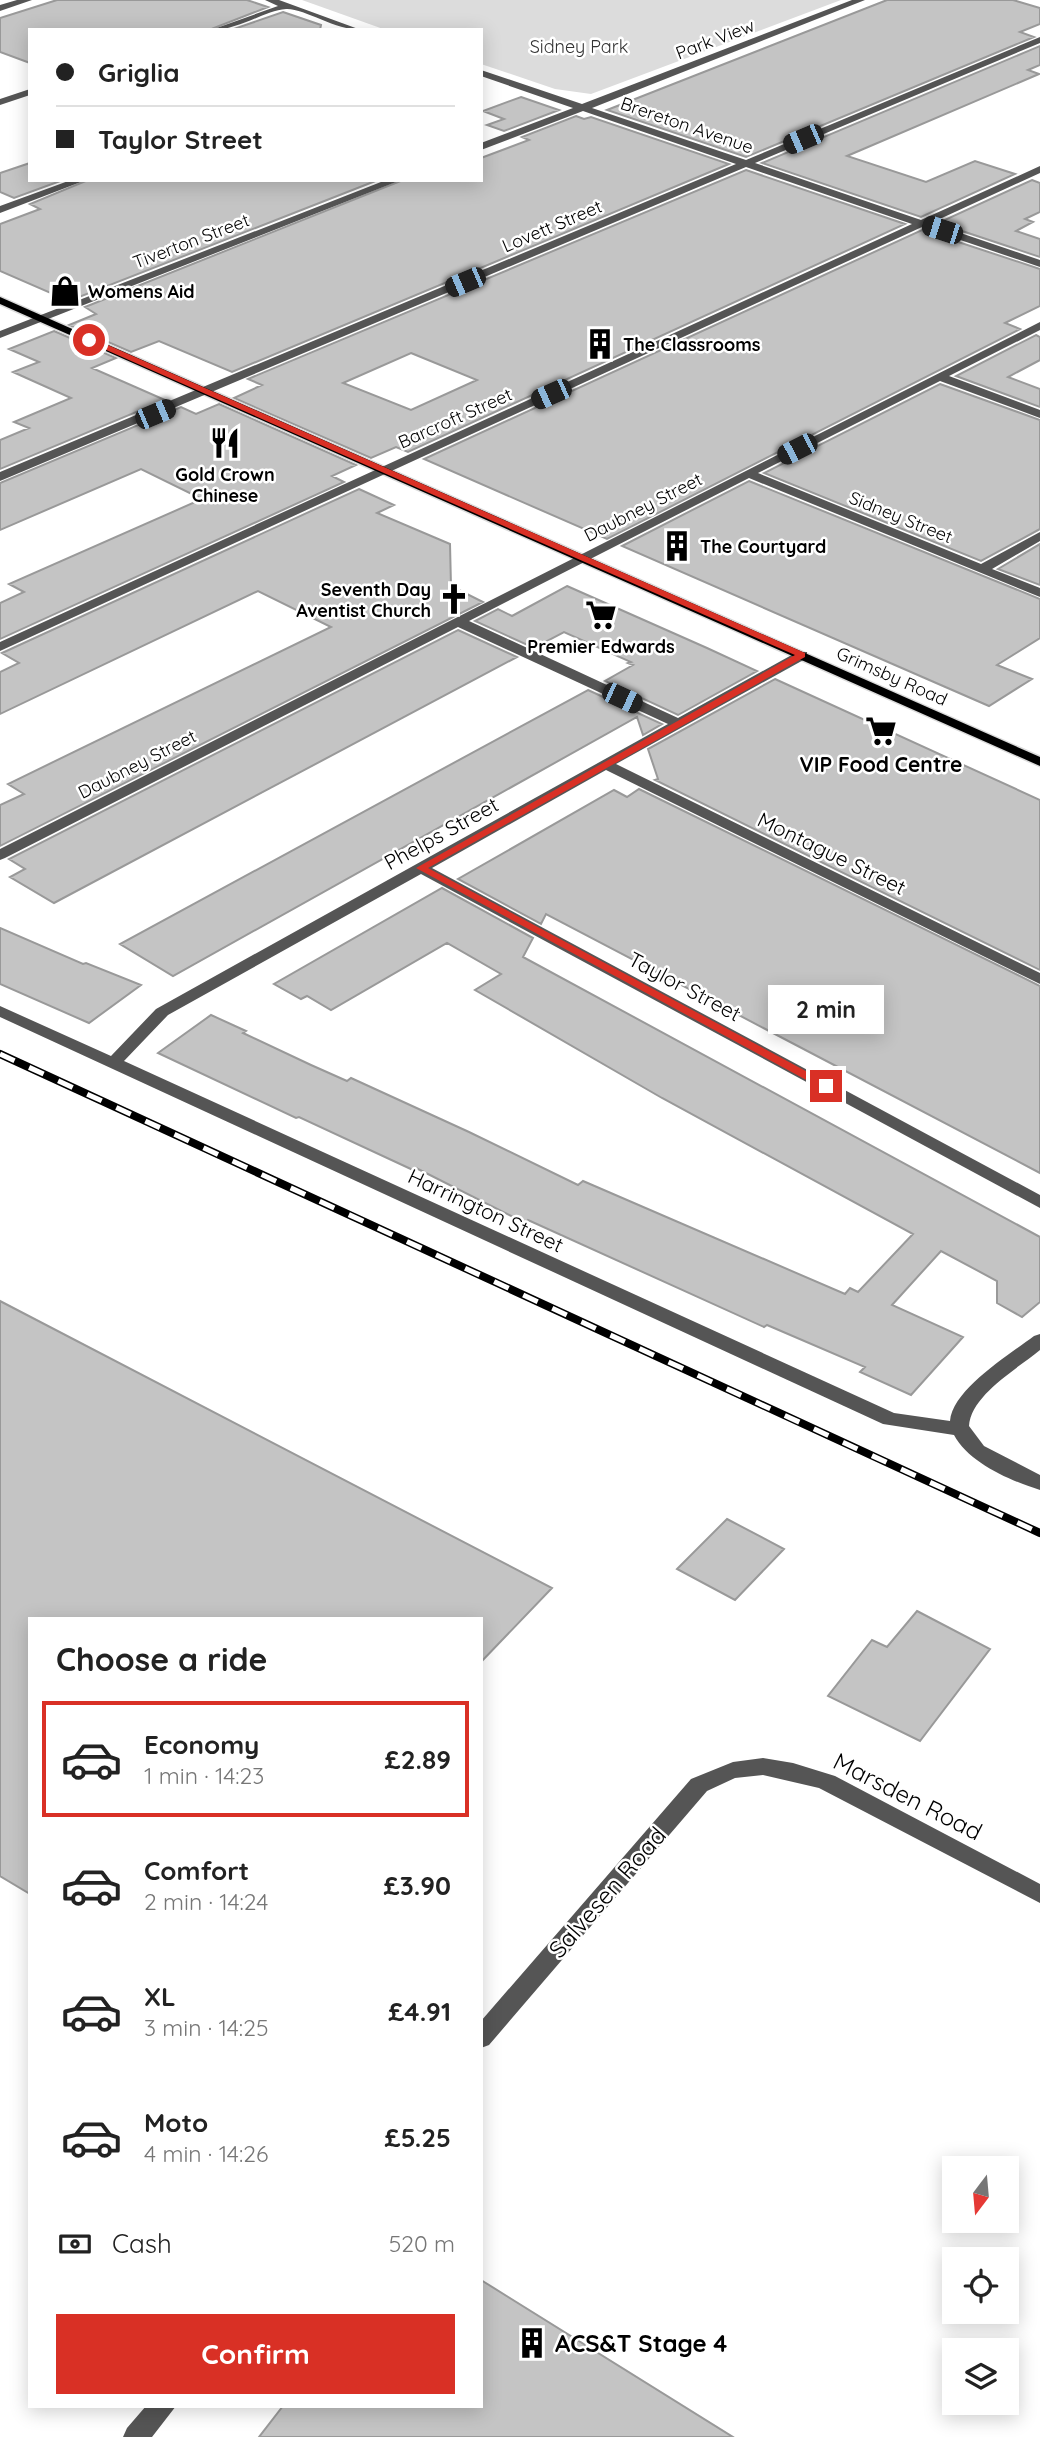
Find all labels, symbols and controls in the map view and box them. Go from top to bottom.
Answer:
street label: Park View [672,13,758,65]
park label: Sidney Park [530,35,628,58]
text: Griglia [98,56,180,89]
street label: Brereton Avenue [618,92,756,158]
car [780,121,827,157]
text: Taylor Street [98,123,263,156]
street label: Lovett Street [499,195,605,257]
street label: Tiverton Street [130,208,252,274]
car [919,214,966,246]
car [442,264,489,300]
shop icon: Womens Aid [48,274,82,308]
place label: Womens Aid [88,280,195,303]
route start [73,324,105,356]
building icon: The Classrooms [583,327,617,361]
place label: The Classrooms [623,333,761,356]
car [528,376,575,412]
street label: Barcroft Street [394,383,516,453]
car [132,396,179,432]
restaurant icon: Gold Crown Chinese [208,426,242,460]
car [774,430,821,468]
place label: Gold Crown Chinese [175,463,275,507]
street label: Daubney Street [580,467,706,547]
street label: Sidney Street [846,486,956,548]
building icon: The Courtyard [660,529,694,563]
place label: The Courtyard [700,535,826,558]
place label: Seventh Day Aventist Church [296,578,431,622]
church icon: Seventh Day Aventist Church [437,582,471,616]
supermarket icon: Premier Edwards [584,598,618,632]
place label: Premier Edwards [527,635,675,658]
street label: Grimsby Road [833,641,951,711]
car [599,680,646,716]
supermarket icon: VIP Food Centre [864,714,898,748]
street label: Daubney Street [74,724,200,804]
place label: VIP Food Centre [799,751,963,777]
street label: Phelps Street [379,791,503,875]
street label: Montague Street [754,806,910,900]
street label: Taylor Street [624,945,746,1027]
callout: 2 min [768,984,884,1034]
text: 2 min [796,995,856,1024]
route end [810,1070,842,1102]
street label: Harrington Street [404,1163,568,1257]
text: Choose a ride [56,1639,268,1679]
icon: car [60,1728,123,1791]
text: Economy [144,1728,259,1761]
text: £2.89 [384,1743,451,1776]
street label: Marsden Road [829,1746,987,1846]
text: 1 min · 14:23 [144,1761,264,1790]
street label: Salvesen Road [542,1820,672,1964]
icon: car [60,1854,123,1917]
text: Comfort [144,1854,249,1887]
text: £3.90 [384,1869,451,1902]
text: 2 min · 14:24 [144,1887,268,1916]
icon: car [60,1980,123,2043]
text: XL [144,1980,176,2013]
text: £4.91 [388,1995,451,2028]
text: 3 min · 14:25 [144,2013,268,2042]
icon: car [60,2106,123,2169]
text: Moto [144,2106,208,2139]
text: £5.25 [385,2121,451,2154]
text: 4 min · 14:26 [144,2139,268,2168]
north arrow [942,2156,1018,2233]
map controls [942,2156,1019,2415]
icon: cash [56,2225,94,2263]
text: Cash [112,2227,172,2260]
text: 520 m [389,2229,455,2258]
button: locate [942,2247,1019,2324]
button: Confirm [56,2314,455,2394]
building icon: ACS&T Stage 4 [515,2326,549,2360]
place label: ACS&T Stage 4 [555,2328,727,2358]
button: layers [942,2338,1019,2415]

